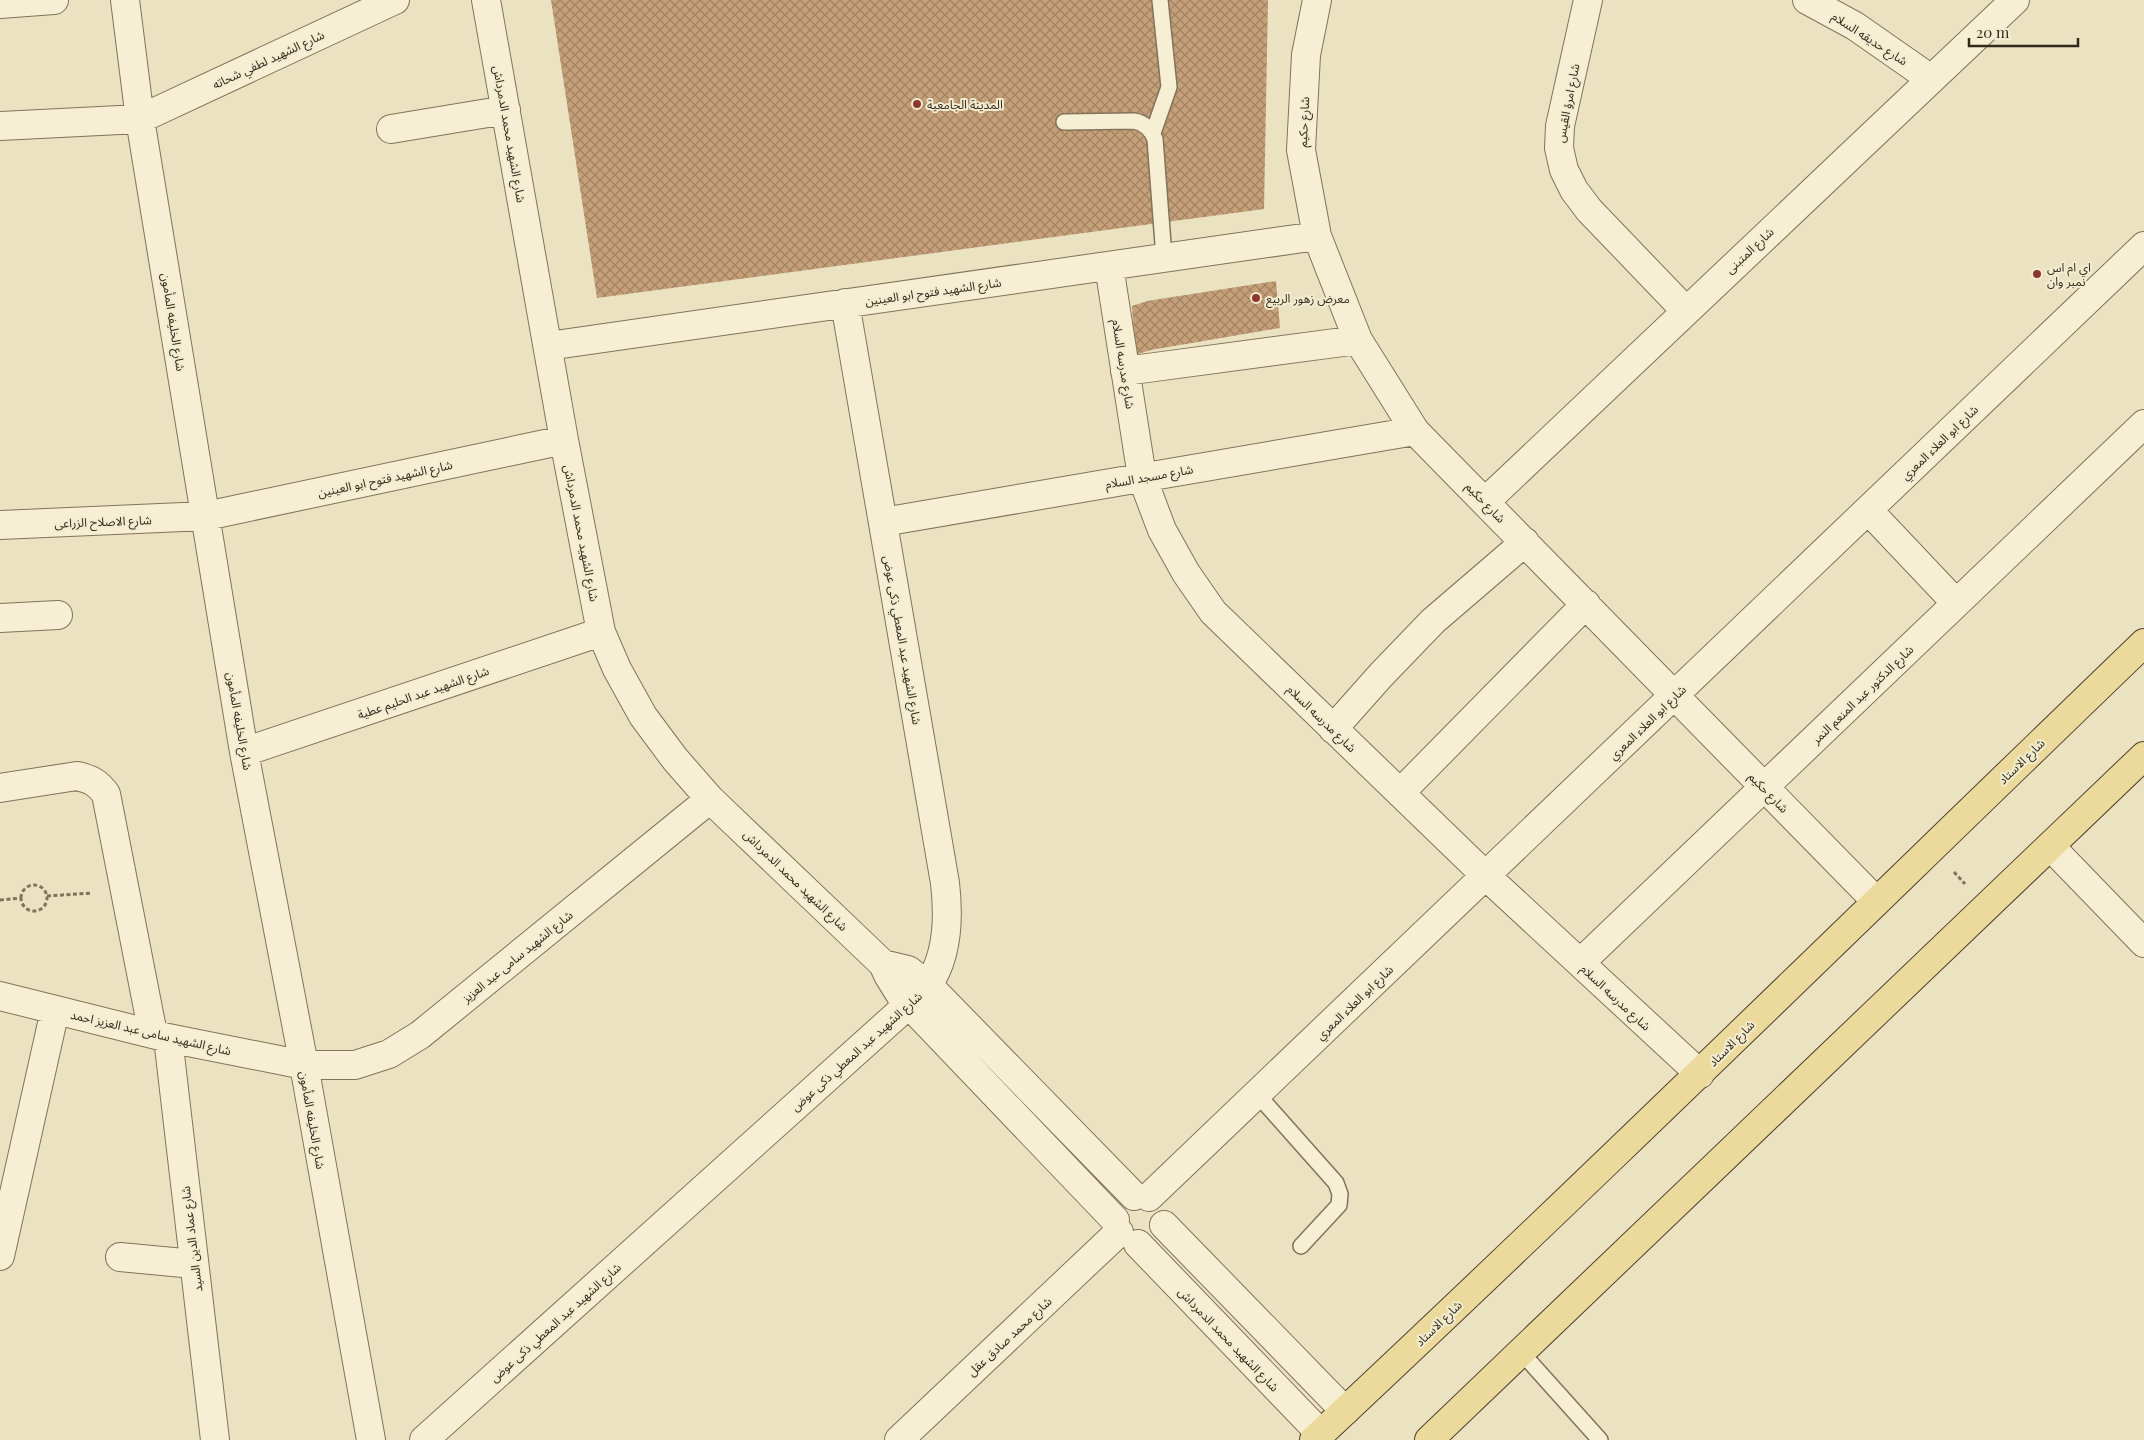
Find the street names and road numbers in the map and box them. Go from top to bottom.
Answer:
street label: شارع حديقه السلام [1828,8,1911,70]
street label: شارع الشهيد لطفي شحاته [209,26,328,95]
street label: شارع امرؤ القيس [1551,62,1584,144]
street label: شارع الشهيد محمد الدمرداش [488,64,530,204]
street label: شارع حكيم [1294,96,1314,148]
street label: شارع المتبنى [1721,223,1778,278]
street label: شارع الخليفه المأمون [156,272,190,373]
street label: شارع الشهيد فتوح ابو العينين [864,274,1002,310]
street label: شارع مدرسه السلام [1107,318,1139,410]
street label: شارع ابو العلاء المعري [1897,401,1983,485]
street label: شارع الشهيد فتوح ابو العينين [316,456,454,502]
street label: شارع مسجد السلام [1104,460,1195,494]
street label: شارع الشهيد محمد الدمرداش [559,463,603,603]
street label: شارع حكيم [1461,478,1509,527]
street label: شارع الاصلاح الزراعى [54,511,152,533]
street label: شارع الشهيد عبد المعطي ذكى عوض [878,554,926,726]
street label: شارع الدكتور عبد المنعم النمر [1807,641,1918,749]
street label: شارع الشهيد عبد الحليم عطية [355,662,492,724]
street label: شارع الخليفه المأمون [222,671,257,772]
street label: شارع مدرسه السلام [1282,681,1360,757]
street label: شارع ابو العلاء المعري [1605,681,1691,765]
street label: شارع الاستاد [1994,735,2049,789]
street label: شارع حكيم [1744,768,1792,817]
street label: شارع الشهيد محمد الدمرداش [739,826,852,935]
street label: شارع الشهيد سامى عبد العزيز [458,906,577,1008]
street label: شارع مدرسه السلام [1576,960,1655,1035]
street label: شارع ابو العلاء المعري [1312,961,1398,1045]
street label: شارع الشهيد عبد المعطي ذكى عوض [787,988,927,1116]
street label: شارع الشهيد سامى عبد العزيز احمد [69,1006,233,1060]
street label: شارع الاستاد [1704,1016,1759,1071]
street label: شارع الخليفه المأمون [295,1070,330,1171]
street label: شارع عماد الدين السيد [177,1185,207,1293]
street label: شارع الشهيد عبد المعطي ذكى عوض [486,1259,626,1387]
street label: شارع الشهيد محمد الدمرداش [1174,1283,1283,1396]
street label: شارع محمد صادق عقل [963,1293,1056,1381]
street label: شارع الاستاد [1411,1297,1466,1351]

